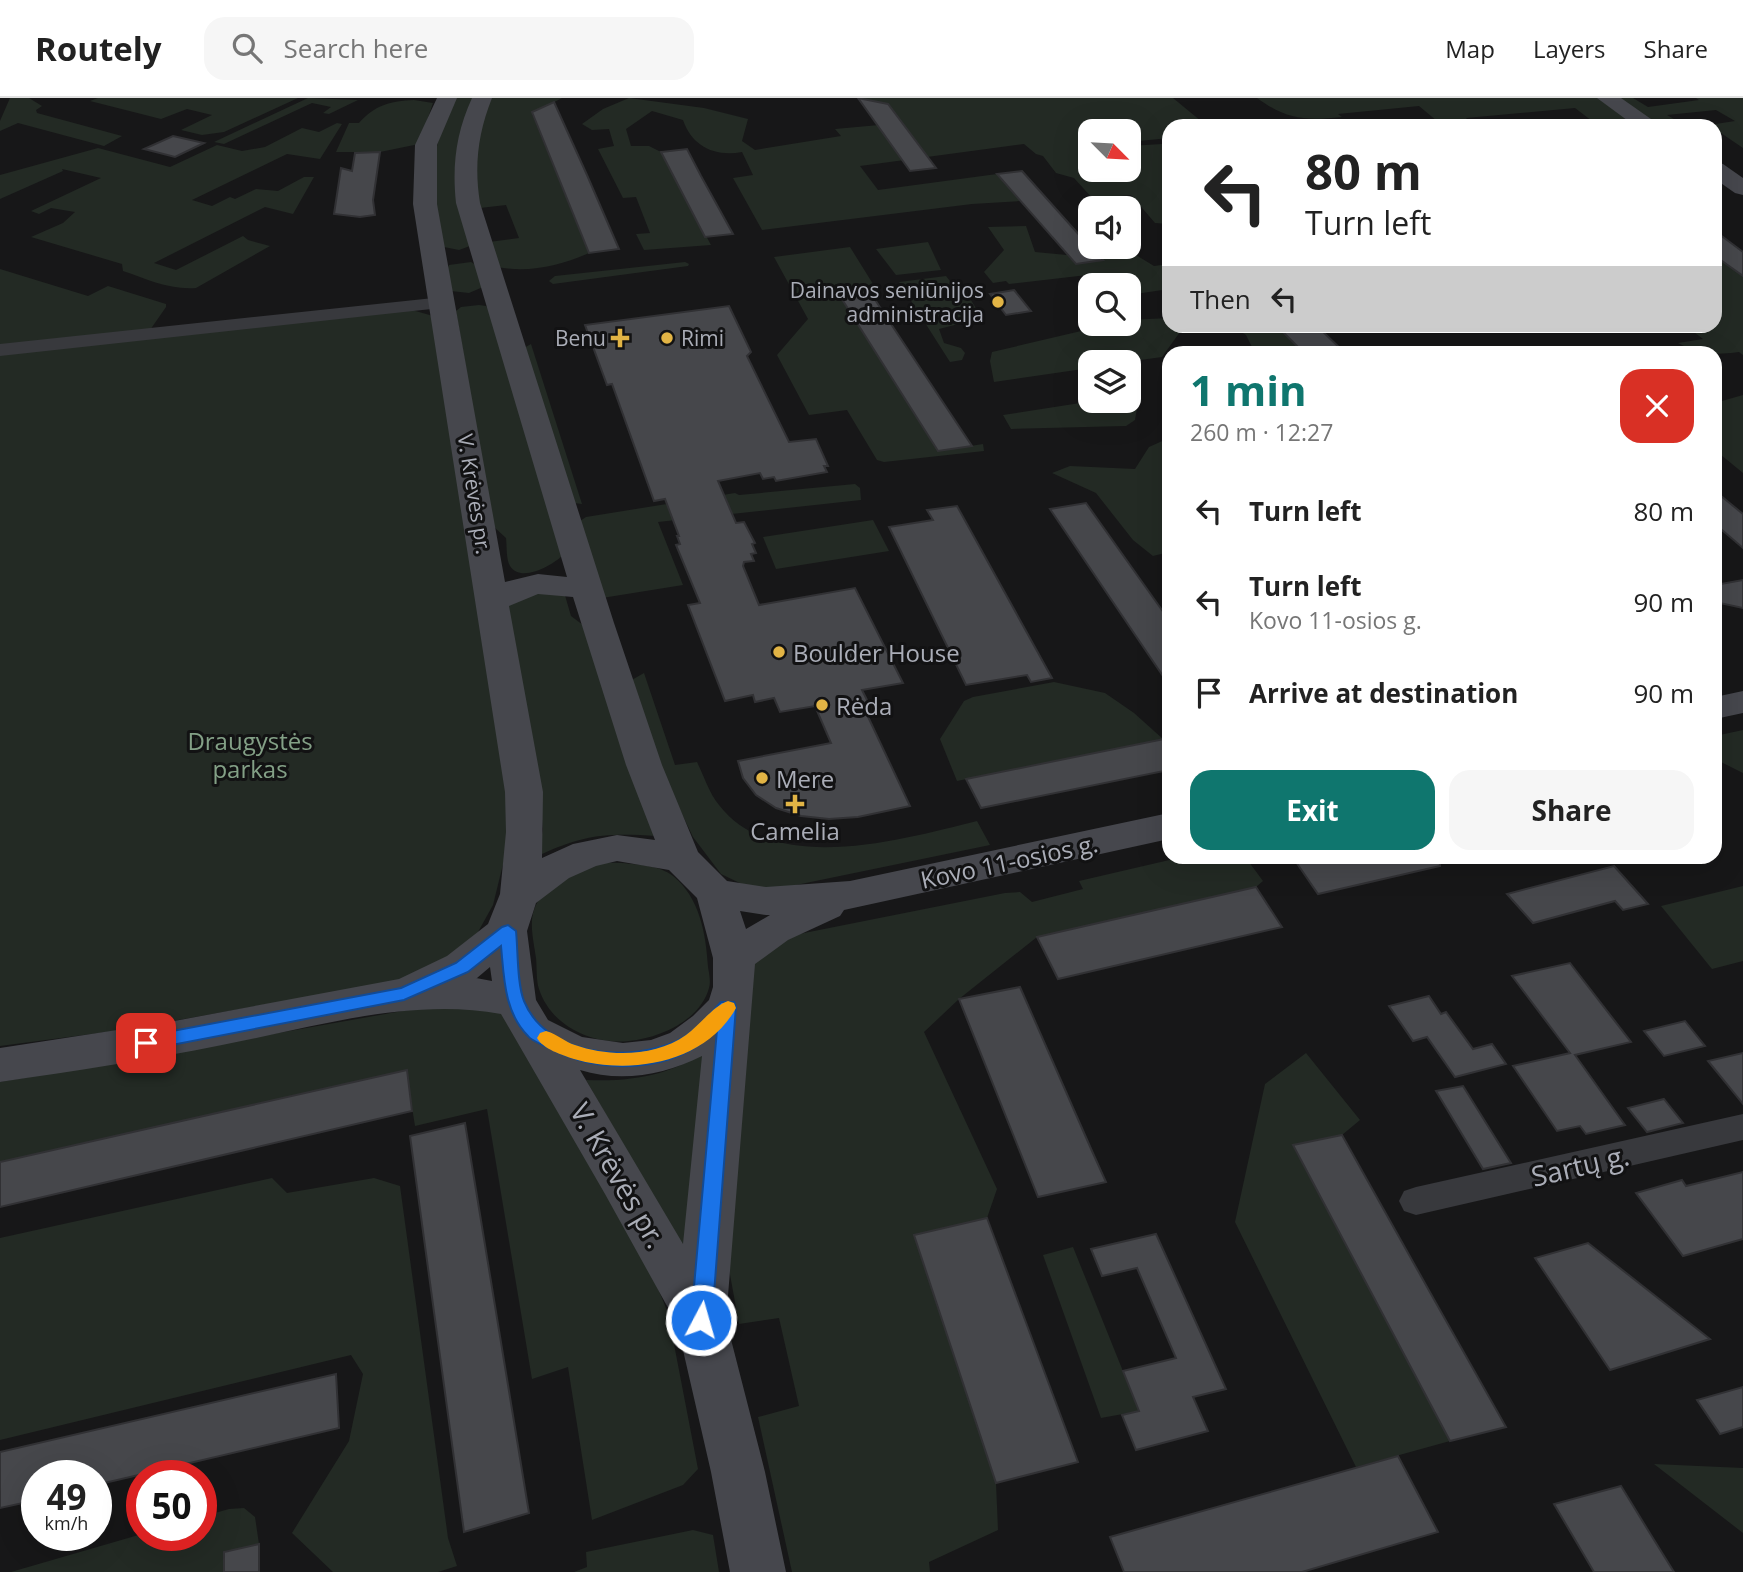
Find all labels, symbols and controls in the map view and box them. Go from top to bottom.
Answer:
search box [204,17,694,80]
text: Routely [35,26,162,71]
icon: search [228,29,266,67]
text: Search here [284,30,428,66]
text: Map [1445,32,1495,65]
text: Layers [1533,32,1606,65]
text: Share [1644,32,1708,65]
north arrow [1078,119,1141,182]
map controls [1078,119,1141,413]
text: 80 m [1305,138,1422,204]
icon: left [1190,147,1281,238]
button: sound [1078,196,1141,259]
text: Turn left [1305,201,1431,244]
button: search [1078,273,1141,336]
place label: Dainavos seniūnijos administracija [790,276,984,328]
icon: left [1265,280,1303,318]
text: Then [1190,281,1251,317]
marker: Dainavos seniūnijos administracija [990,294,1006,310]
place label: Benu [555,324,606,352]
place label: Rimi [681,324,724,352]
marker: Benu [612,330,628,346]
marker: Rimi [659,330,675,346]
button: layers [1078,350,1141,413]
text: 1 min [1190,361,1307,418]
button: close [1620,369,1694,443]
text: 260 m · 12:27 [1190,416,1333,448]
street label: V. Krėvės pr. [452,432,498,556]
icon: left [1190,492,1228,530]
text: Turn left [1249,493,1361,529]
text: 80 m [1633,493,1694,529]
text: Turn left [1249,568,1361,604]
icon: left [1190,583,1228,621]
text: 90 m [1633,584,1694,620]
text: Kovo 11-osios g. [1249,604,1422,636]
place label: Boulder House [793,636,960,669]
marker: Boulder House [771,644,787,660]
icon: arrive [1190,674,1228,712]
text: Arrive at destination [1249,675,1518,711]
text: 90 m [1633,675,1694,711]
place label: Rėda [836,689,892,722]
marker: Rėda [814,697,830,713]
park label: Draugystės parkas [187,724,313,785]
place label: Mere [776,762,834,795]
marker: Mere [754,770,770,786]
button: Exit [1190,770,1435,850]
button: Share [1449,770,1694,850]
marker: Camelia [787,796,803,812]
place label: Camelia [750,814,840,847]
street label: Kovo 11-osios g. [917,826,1101,896]
pin [116,1013,176,1073]
icon: arrive [127,1024,165,1062]
street label: V. Krėvės pr. [562,1095,676,1255]
street label: Sartų g. [1527,1135,1633,1195]
position arrow [664,1283,738,1357]
speed limit sign: 50 [126,1460,217,1551]
text: 49 [46,1473,87,1520]
text: km/h [45,1511,88,1535]

